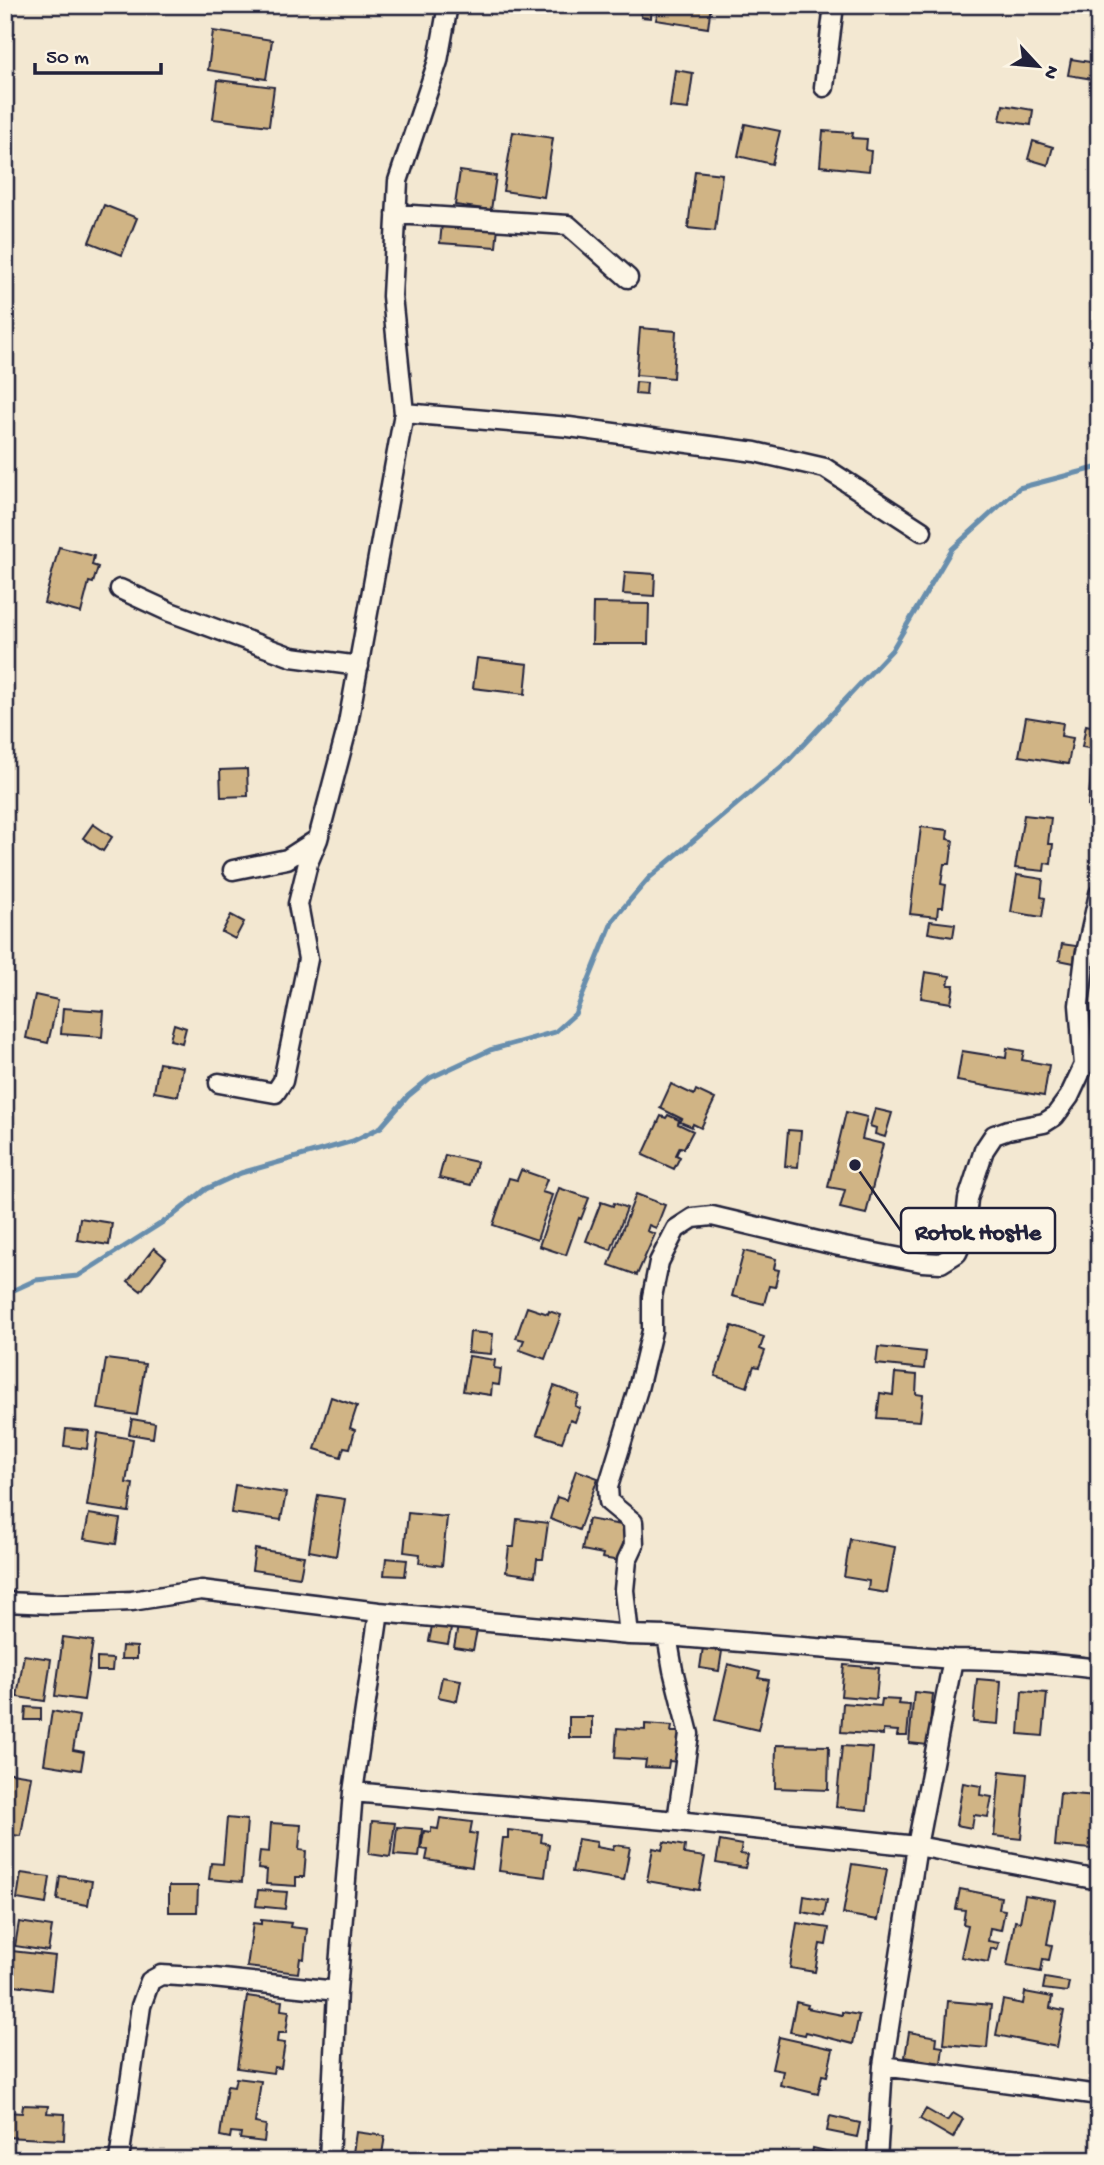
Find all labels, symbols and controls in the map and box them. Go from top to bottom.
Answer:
scale bar [35,32,161,76]
north arrow [1002,32,1072,102]
text: 50 m [46,47,89,72]
text: N [1037,61,1063,83]
callout: Rotok Hostle [901,1208,1055,1253]
text: Rotok Hostle [914,1220,1043,1249]

